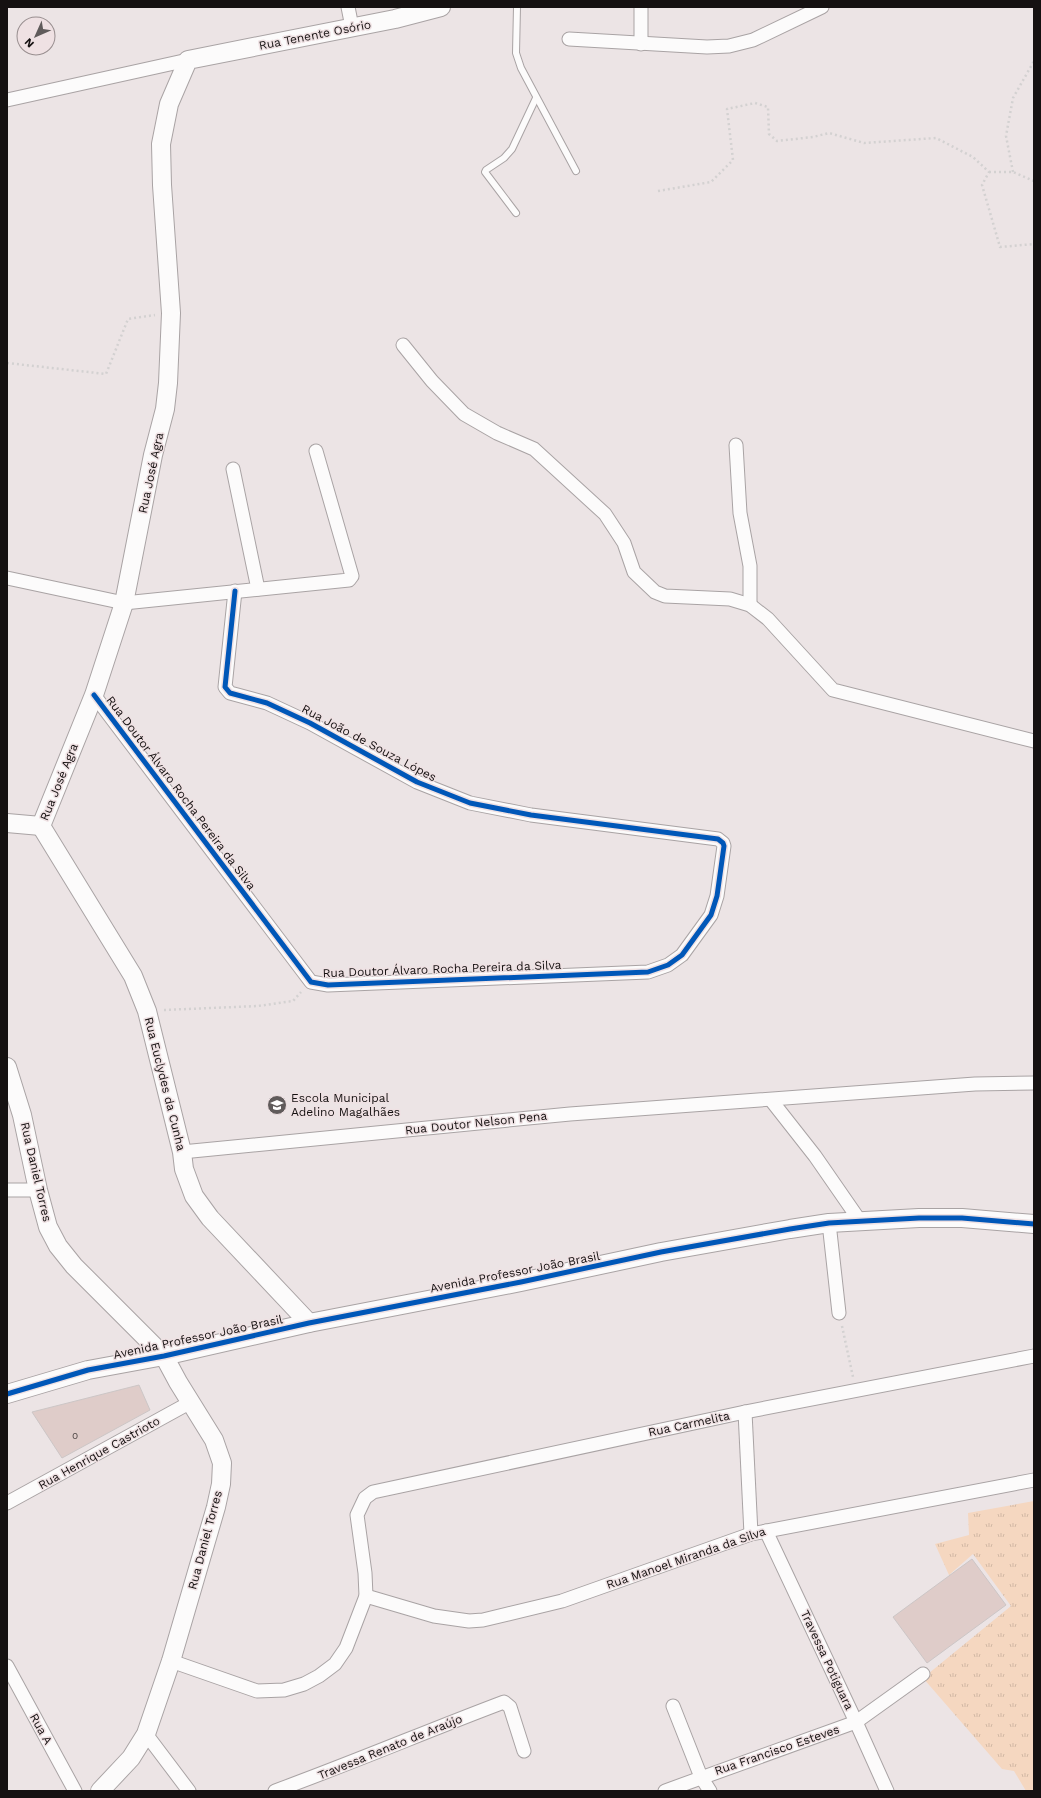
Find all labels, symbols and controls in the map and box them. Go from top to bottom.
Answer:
north arrow [16,16,56,56]
street label: Rua Tenente Osório [258,17,372,53]
text: N [22,35,37,50]
street label: Rua José Agra [136,431,166,515]
street label: Rua Doutor Álvaro Rocha Pereira da Silva [103,693,259,893]
street label: Rua João de Souza Lópes [299,702,439,784]
street label: Rua José Agra [37,741,81,823]
street label: Rua Doutor Álvaro Rocha Pereira da Silva [322,958,562,980]
street label: Rua Euclydes da Cunha [142,1016,188,1153]
place label: Escola Municipal Adelino Magalhães [291,1091,400,1119]
school or university icon: Escola Municipal Adelino Magalhães [266,1094,288,1116]
street label: Rua Doutor Nelson Pena [404,1109,548,1137]
street label: Rua Daniel Torres [18,1121,54,1223]
street label: Avenida Professor João Brasil [429,1249,601,1295]
street label: Avenida Professor João Brasil [112,1312,284,1362]
street label: Rua Carmelita [647,1409,731,1439]
street label: Rua Henrique Castrioto [36,1414,162,1492]
house number: 0 [72,1430,78,1441]
street label: Rua Daniel Torres [185,1489,225,1591]
street label: Rua Manoel Miranda da Silva [605,1524,768,1592]
street label: Travessa Potiguara [798,1608,856,1712]
street label: Rua A [27,1711,55,1747]
street label: Travessa Renato de Araújo [316,1712,464,1782]
street label: Rua Francisco Esteves [713,1722,841,1778]

